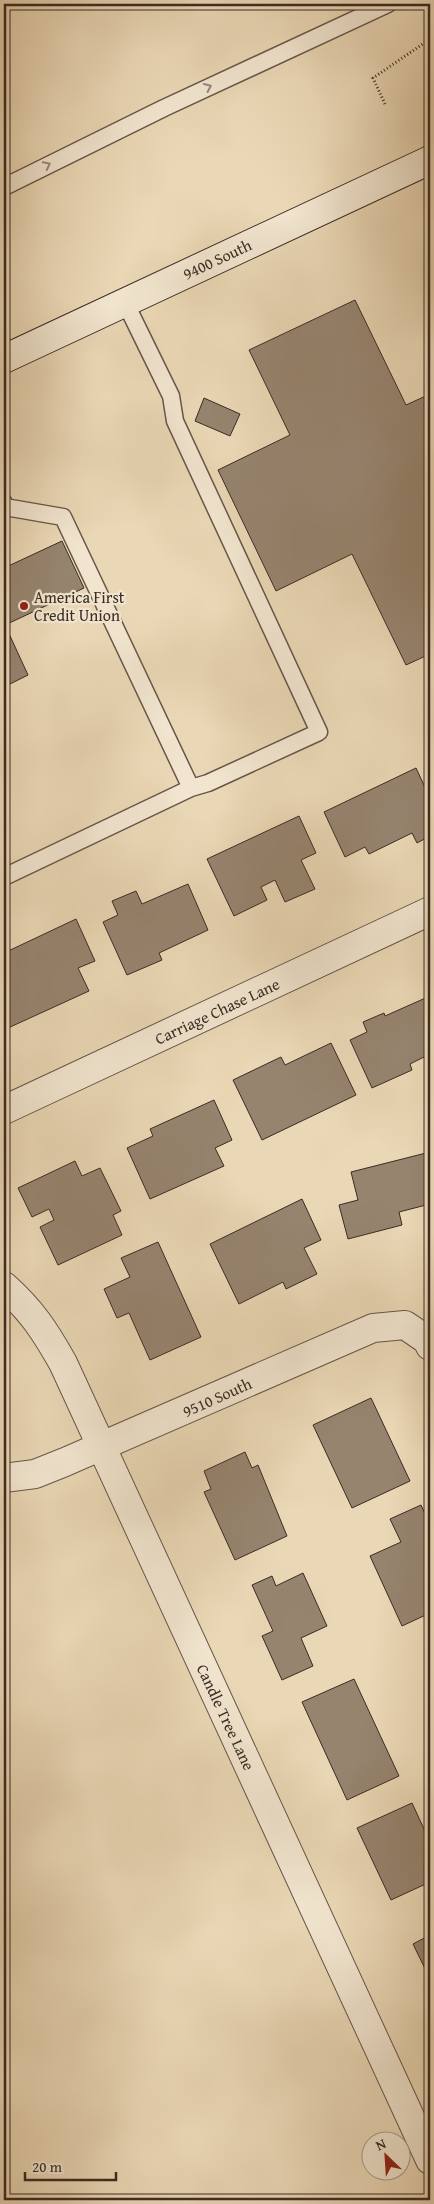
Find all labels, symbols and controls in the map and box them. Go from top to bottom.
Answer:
one-way arrow [203,83,212,93]
one-way arrow [42,161,51,171]
street label: 9400 South [179,233,255,285]
place label: America First Credit Union [34,585,125,627]
marker: America First Credit Union [18,600,30,612]
street label: Carriage Chase Lane [151,972,283,1050]
street label: 9510 South [178,1371,256,1423]
street label: Candle Tree Lane [191,1660,261,1774]
north arrow [362,2132,412,2182]
text: N [372,2133,390,2155]
scale bar [25,2149,116,2181]
text: 20 m [32,2156,63,2177]

